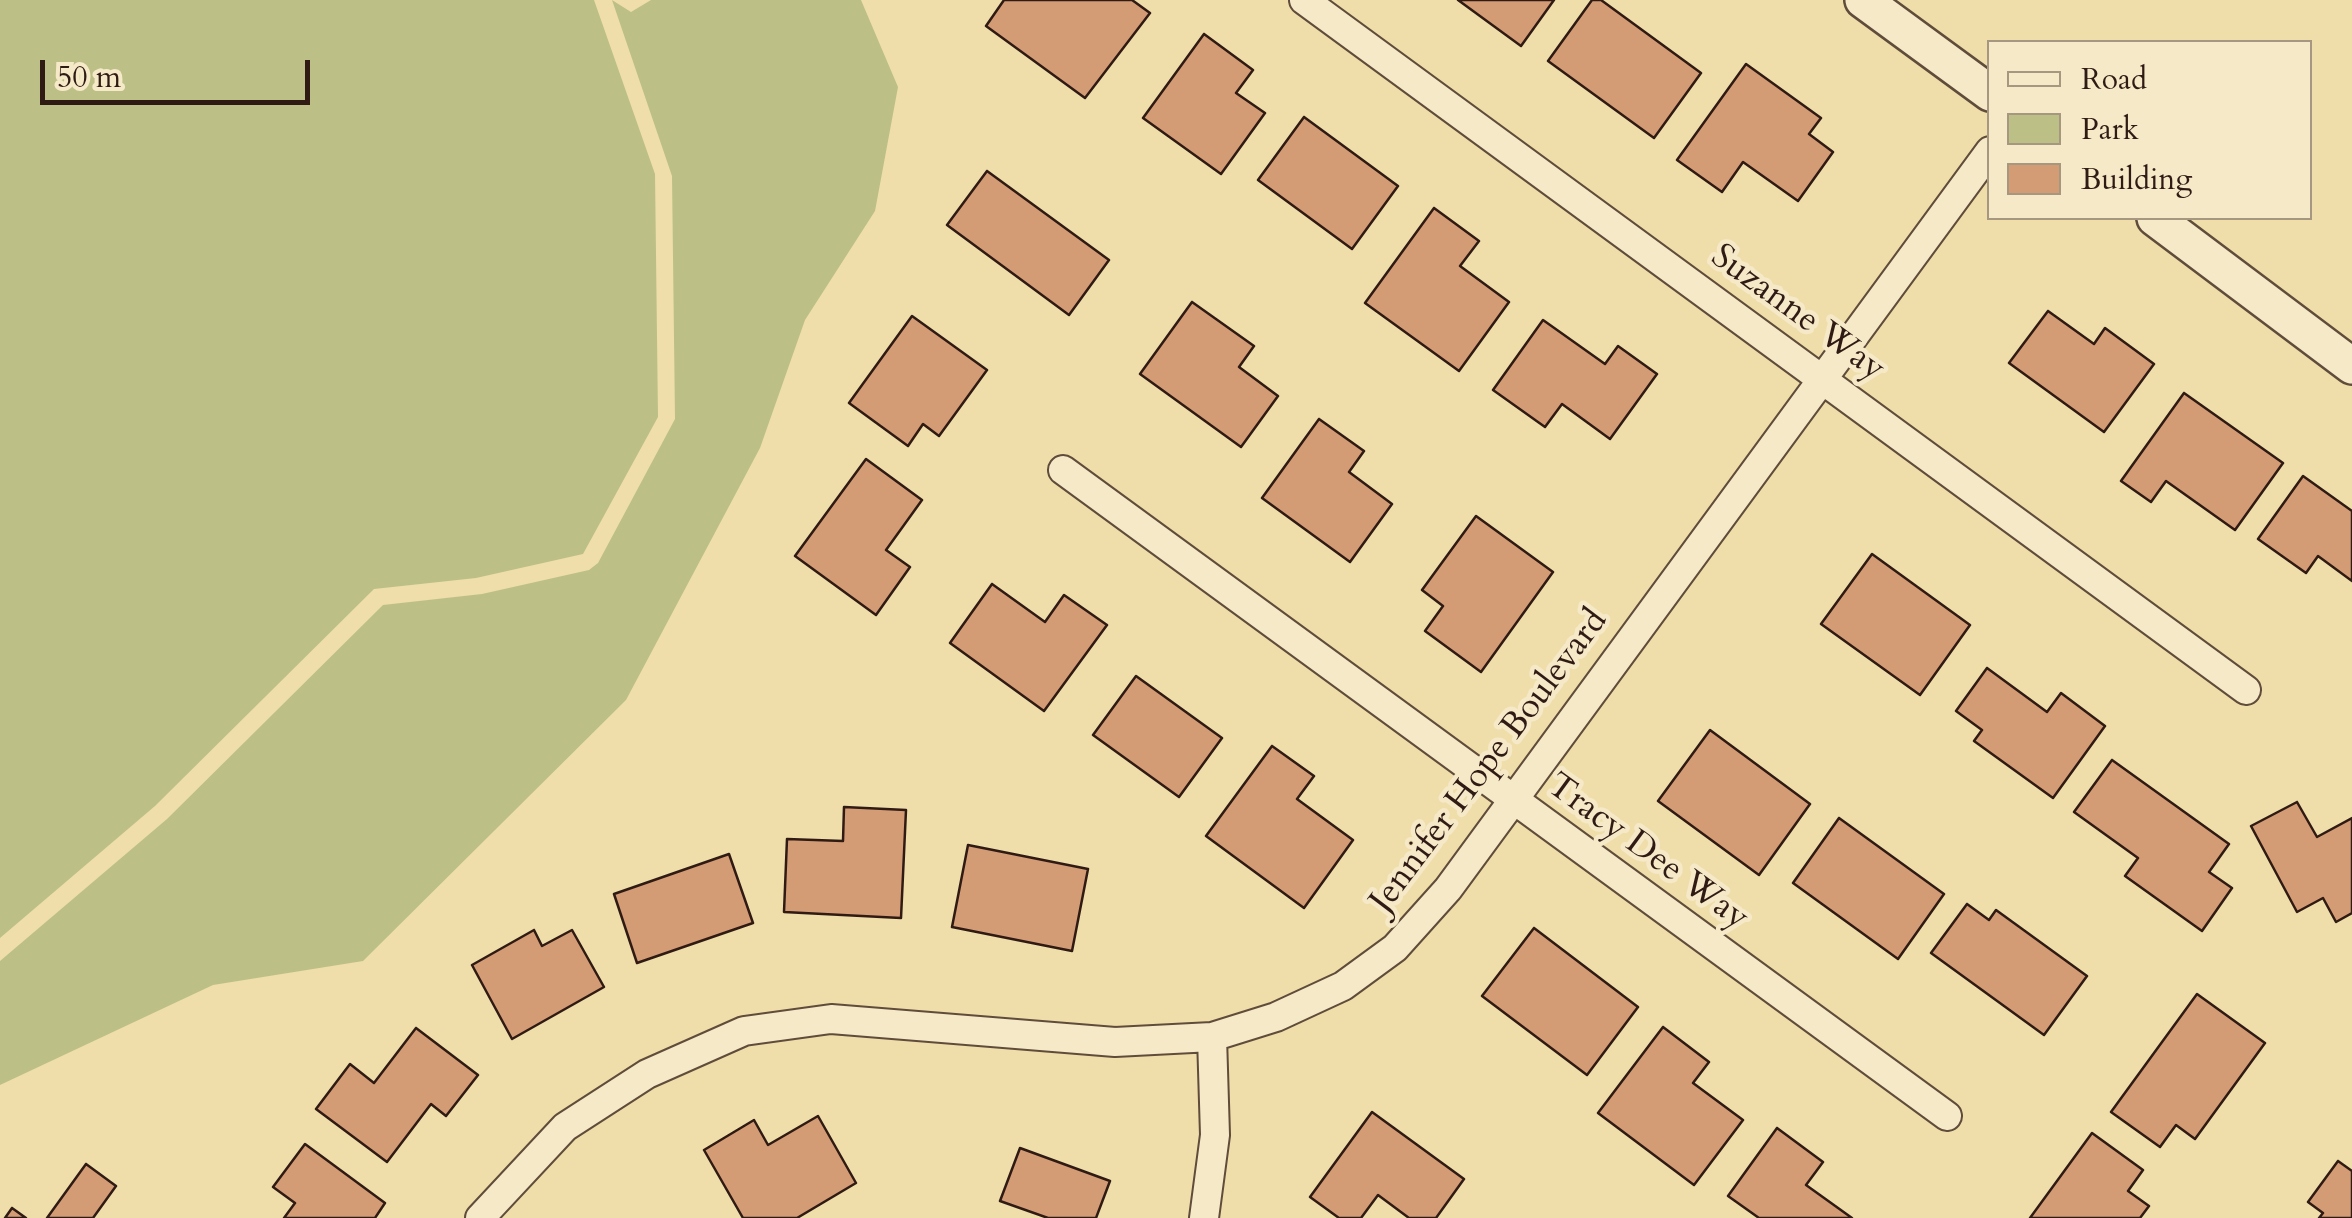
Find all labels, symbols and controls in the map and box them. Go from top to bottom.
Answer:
scale bar [45,40,315,102]
legend [1987,40,2312,220]
text: 50 m [57,57,121,98]
text: Road [2081,59,2147,100]
text: Park [2081,109,2139,150]
text: Building [2081,159,2192,200]
street label: Suzanne Way [1702,237,1892,391]
street label: Jennifer Hope Boulevard [1362,602,1618,922]
street label: Tracy Dee Way [1538,766,1756,940]

